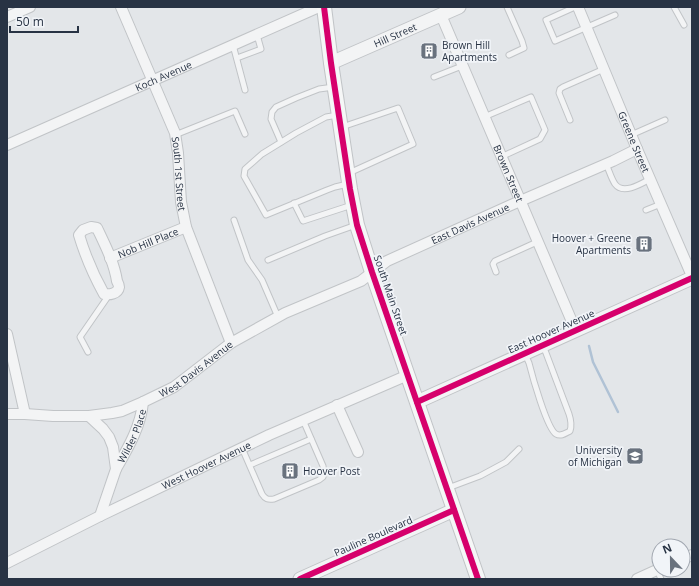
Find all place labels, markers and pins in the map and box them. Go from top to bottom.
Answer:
place label: Brown Hill Apartments [442,38,497,64]
building icon: Brown Hill Apartments [419,41,439,61]
place label: Hoover + Greene Apartments [552,231,631,257]
building icon: Hoover + Greene Apartments [634,234,654,254]
place label: University of Michigan [568,443,623,469]
school or university icon: University of Michigan [625,446,645,466]
building icon: Hoover Post [280,461,300,481]
place label: Hoover Post [303,464,360,478]

